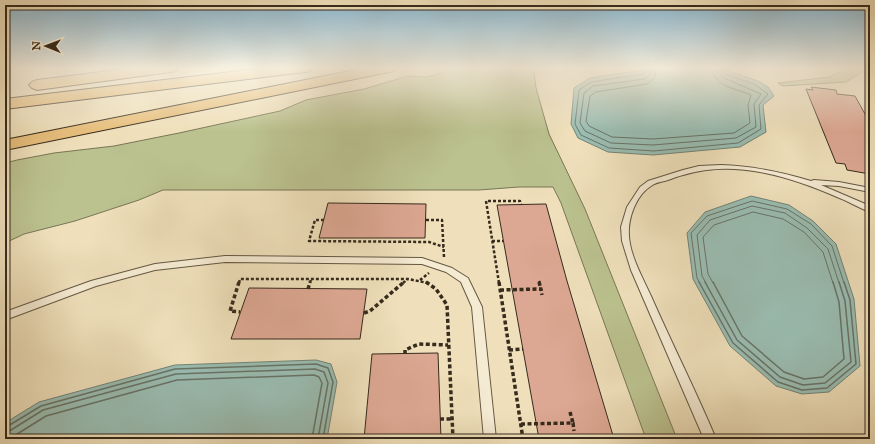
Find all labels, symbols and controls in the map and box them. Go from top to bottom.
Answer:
north arrow [26,26,66,66]
text: N [30,40,43,51]

